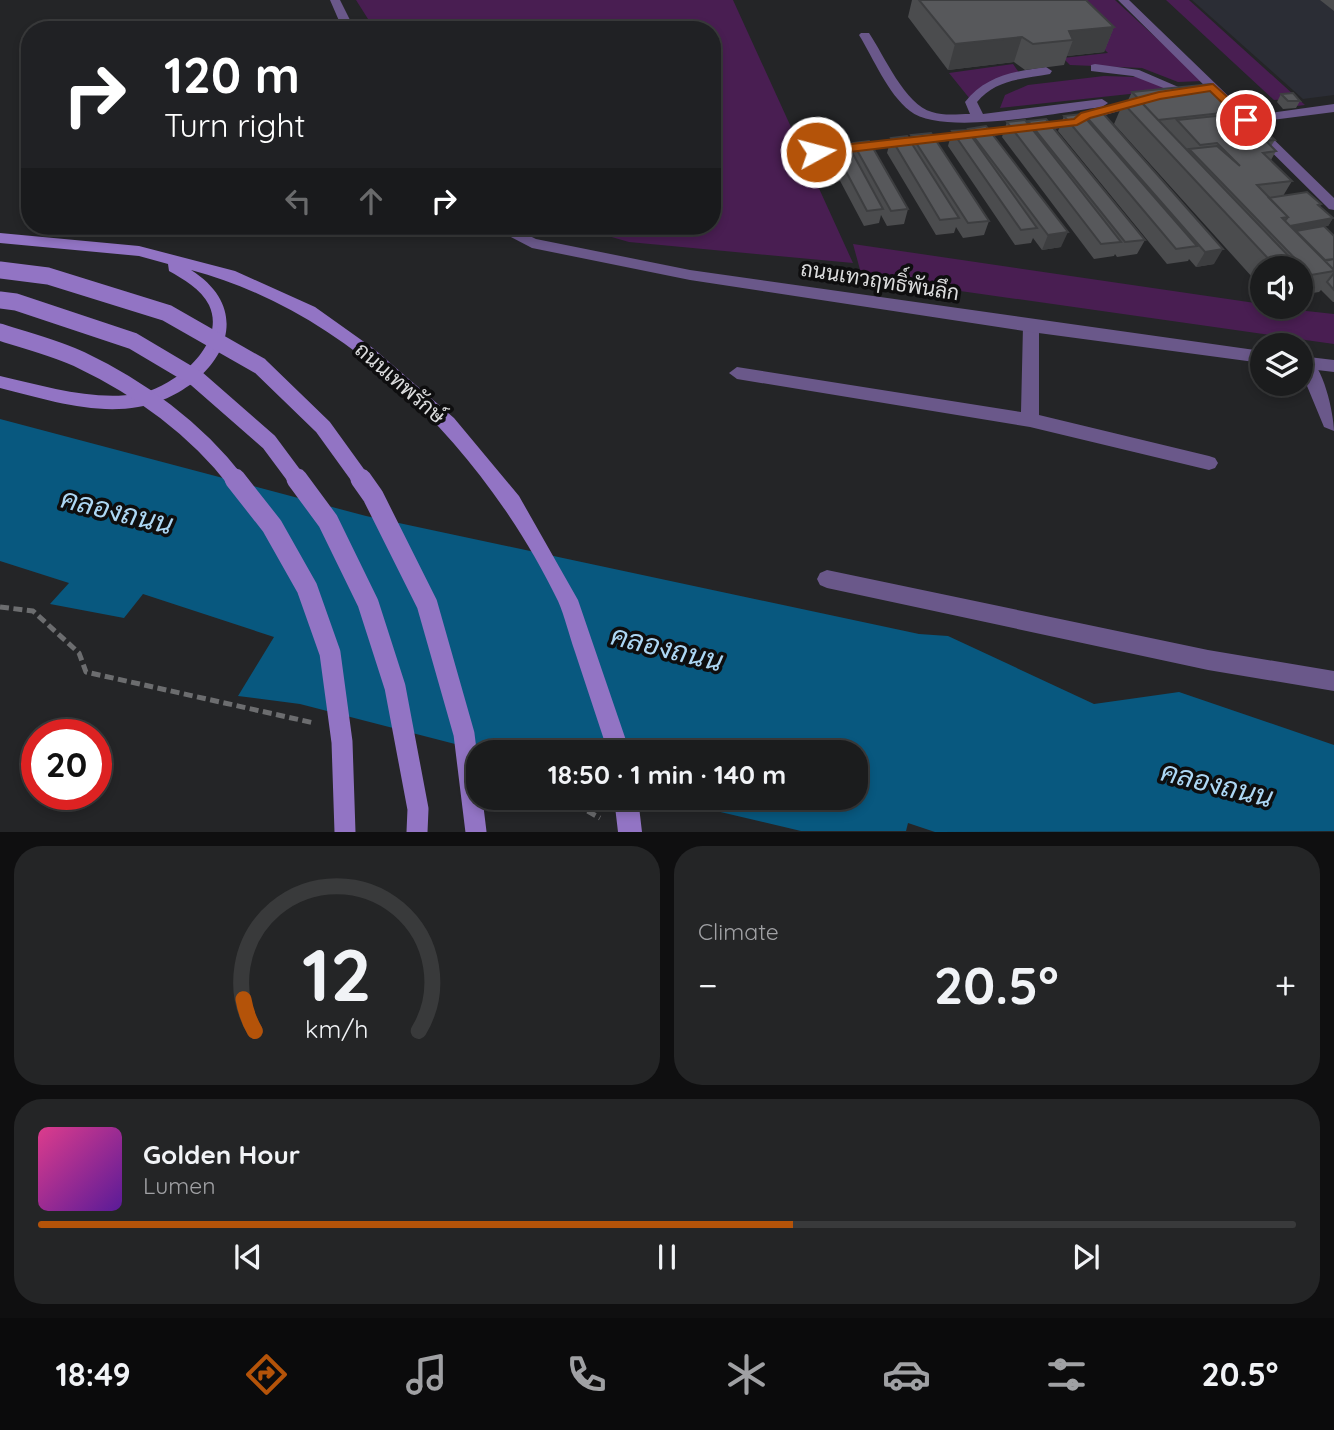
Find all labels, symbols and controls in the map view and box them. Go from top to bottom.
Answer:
text: 120 m [164,44,300,105]
icon: right [49,49,140,140]
pin [1216,90,1276,150]
icon: arrive [1227,101,1265,139]
text: Turn right [164,105,305,145]
position arrow [779,115,853,189]
icon: left [279,182,317,220]
icon: ahead [352,182,390,220]
icon: right [425,182,463,220]
street label: ถนนเทวฤทธิ์พันลึก [799,249,962,305]
map controls [1250,256,1313,396]
button: sound [1250,256,1313,319]
button: layers [1250,333,1313,396]
street label: ถนนเทพรักษ์ [350,336,452,429]
water label: คลองถนน [57,480,177,541]
water label: คลองถนน [607,617,727,678]
speed limit sign: 20 [21,719,112,810]
water label: คลองถนน [1157,753,1277,814]
text: 18:50 · 1 min · 140 m [548,758,786,791]
text: Climate [698,917,779,946]
text: 12 [302,929,372,1020]
text: 20.5° [934,952,1059,1017]
text: − [698,961,718,1009]
text: + [1275,961,1296,1009]
text: km/h [305,1013,369,1044]
text: Golden Hour [143,1138,300,1171]
text: Lumen [143,1171,216,1200]
icon: previous [229,1238,267,1276]
icon: pause [648,1238,686,1276]
icon: next [1067,1238,1105,1276]
icon: directions [242,1350,291,1399]
icon: music [402,1350,451,1399]
icon: phone [562,1350,611,1399]
icon: climate [722,1350,771,1399]
icon: car [882,1350,931,1399]
icon: filters [1042,1350,1091,1399]
text: 18:49 [56,1354,131,1394]
text: 20.5° [1202,1354,1278,1394]

